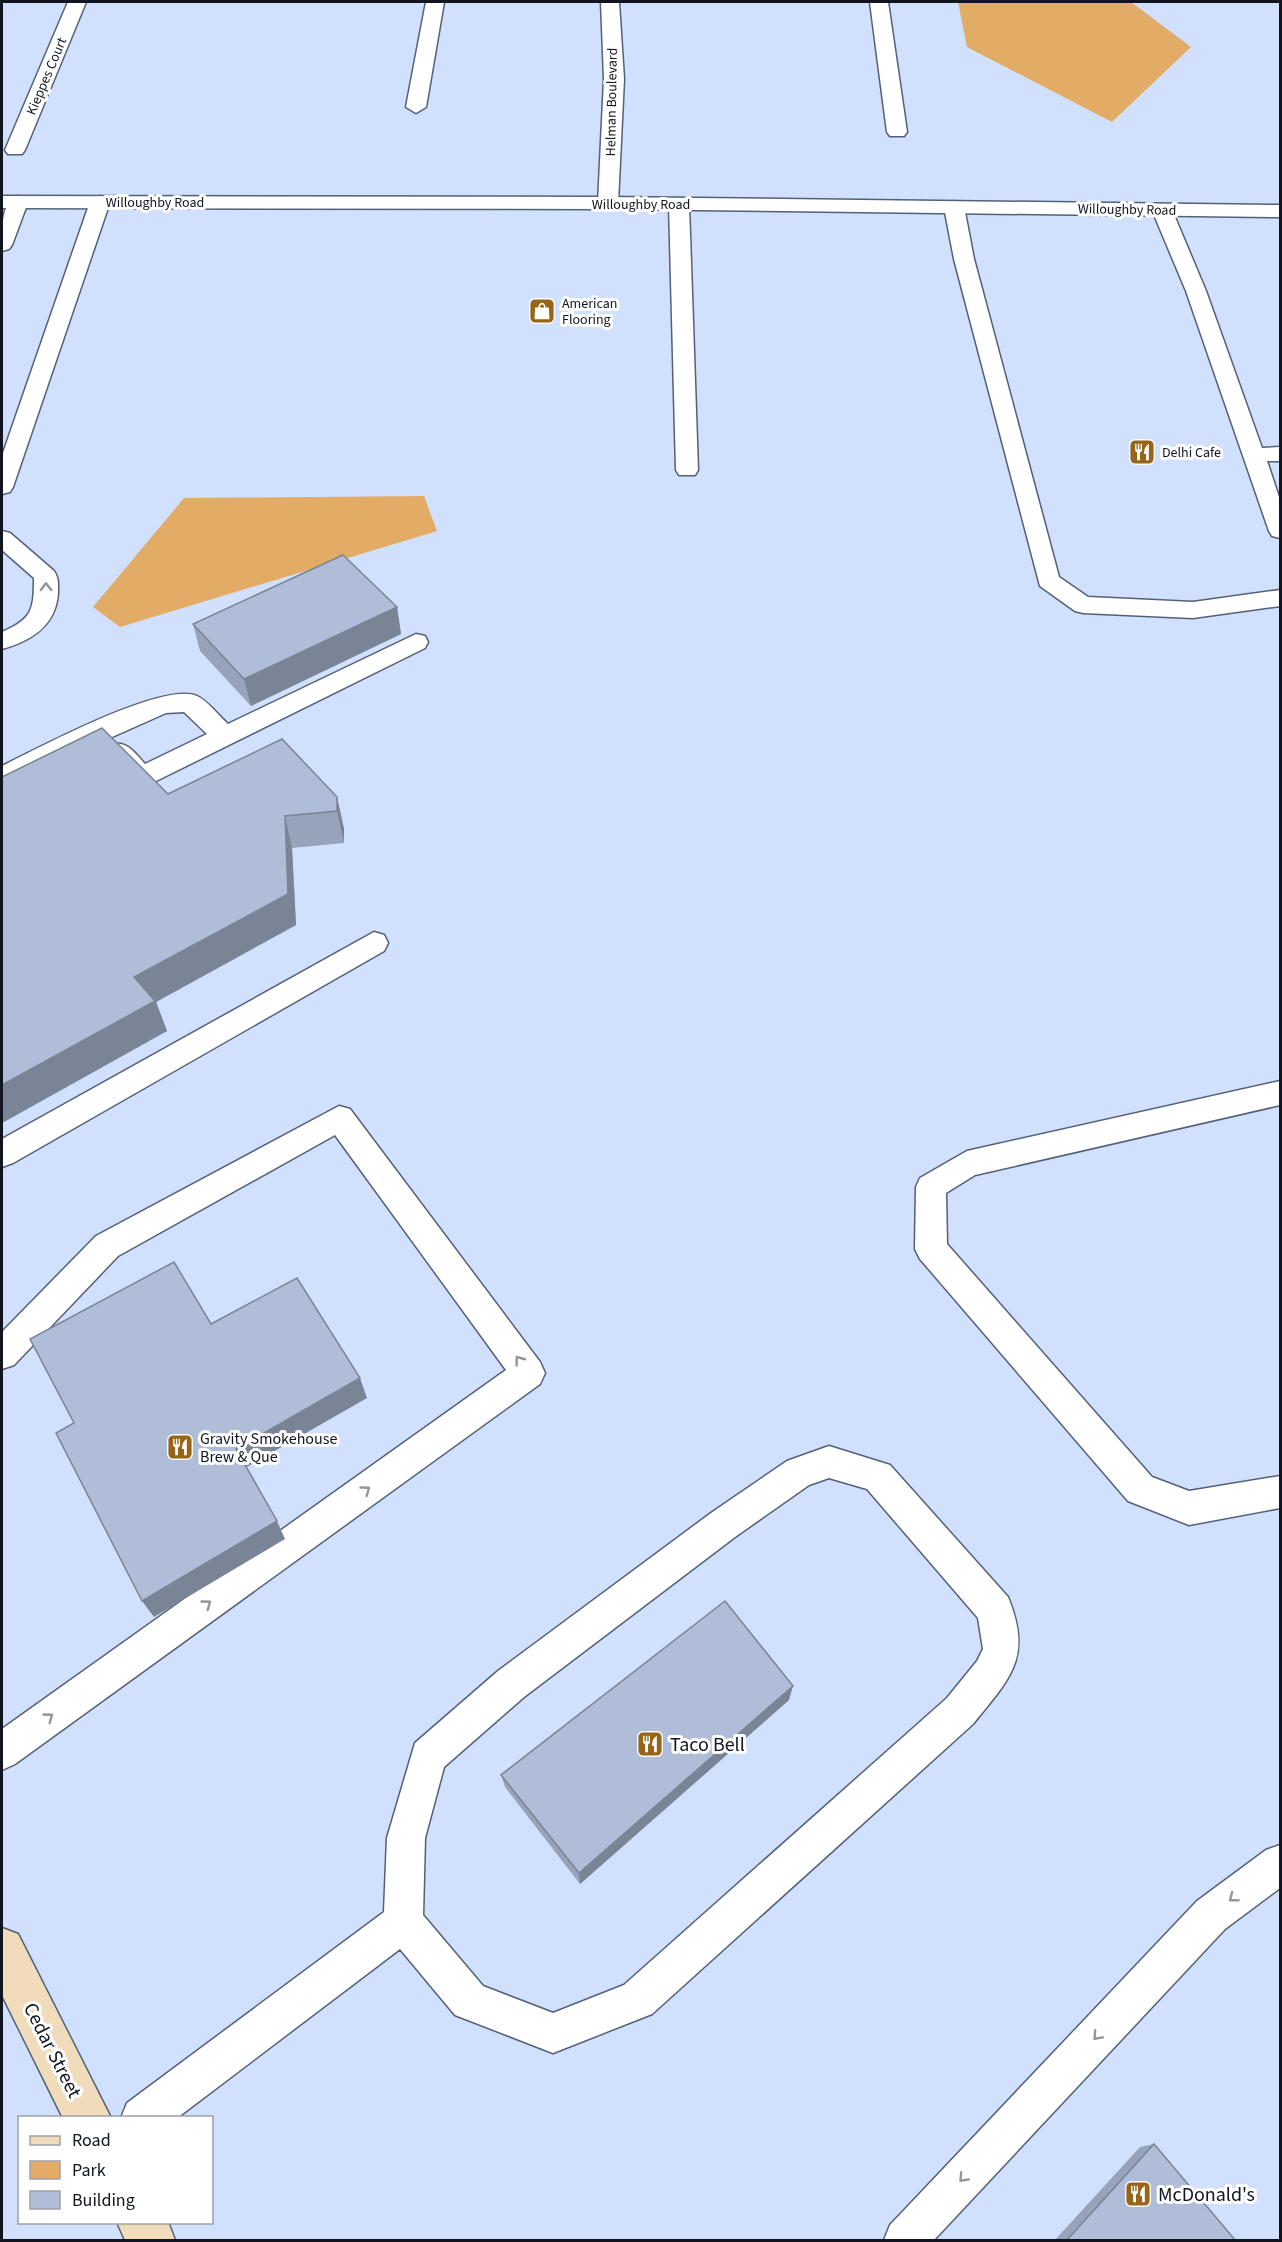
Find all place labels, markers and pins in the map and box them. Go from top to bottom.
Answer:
place label: American Flooring [562,294,617,330]
shop icon: American Flooring [527,296,557,326]
restaurant icon: Delhi Cafe [1127,437,1157,467]
place label: Delhi Cafe [1162,443,1221,463]
place label: Gravity Smokehouse Brew & Que [200,1428,337,1468]
restaurant icon: Gravity Smokehouse Brew & Que [165,1432,195,1462]
restaurant icon: Taco Bell [635,1729,665,1759]
place label: Taco Bell [670,1731,745,1759]
restaurant icon: McDonald's [1123,2179,1153,2209]
place label: McDonald's [1158,2181,1255,2209]

